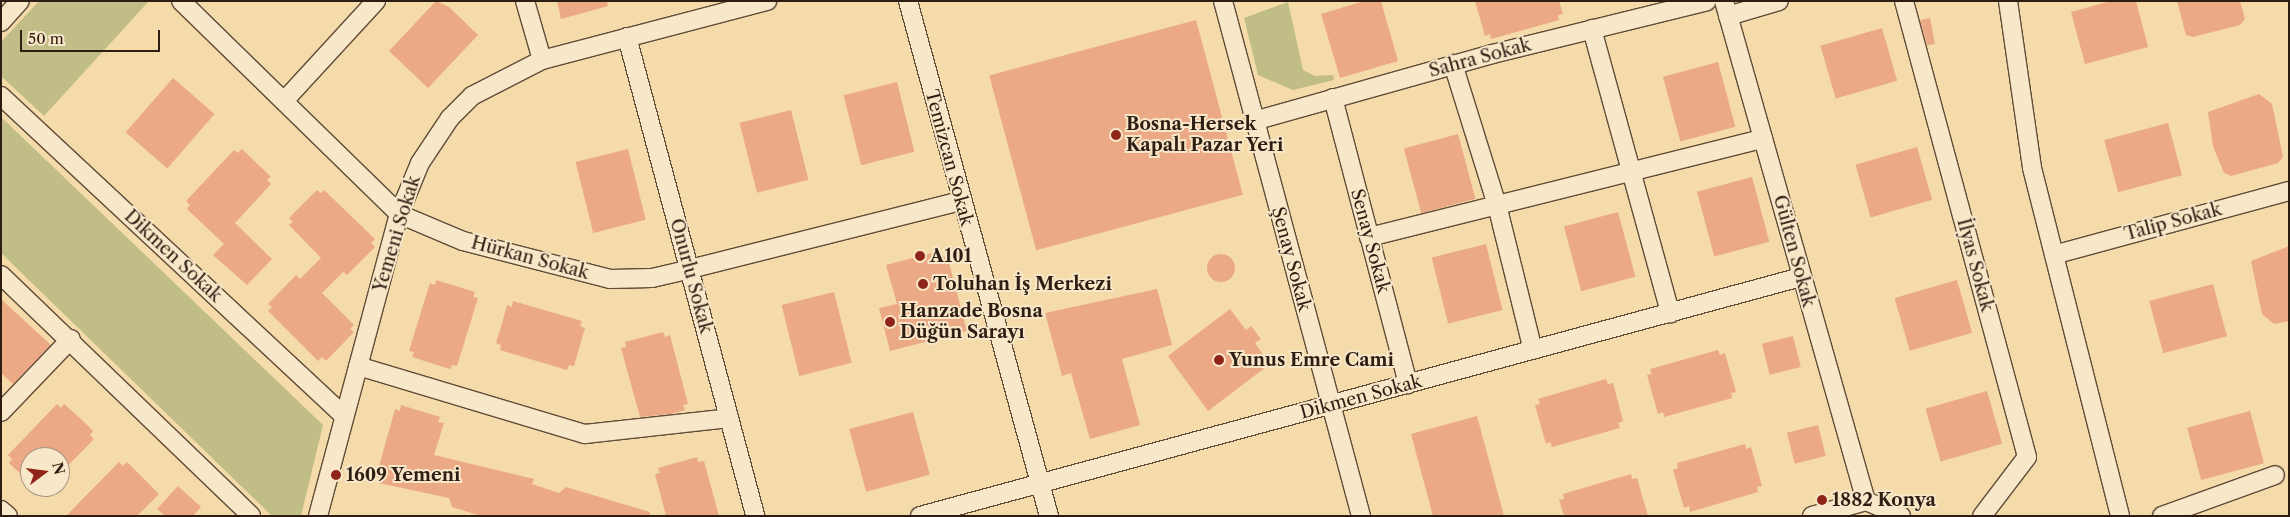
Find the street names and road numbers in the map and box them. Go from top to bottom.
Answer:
street label: Sahra Sokak [1426,34,1534,82]
street label: Temizcan Sokak [920,88,978,228]
street label: Yemeni Sokak [369,173,425,295]
street label: Senay Sokak [1346,186,1394,296]
street label: Gülten Sokak [1769,193,1819,309]
street label: Talip Sokak [2122,199,2224,245]
street label: Şenay Sokak [1267,204,1315,314]
street label: Dikmen Sokak [120,205,226,307]
street label: Onurlu Sokak [665,216,717,336]
street label: İlyas Sokak [1952,216,1998,314]
street label: Hürkan Sokak [469,232,591,284]
street label: Dikmen Sokak [1298,370,1424,424]

